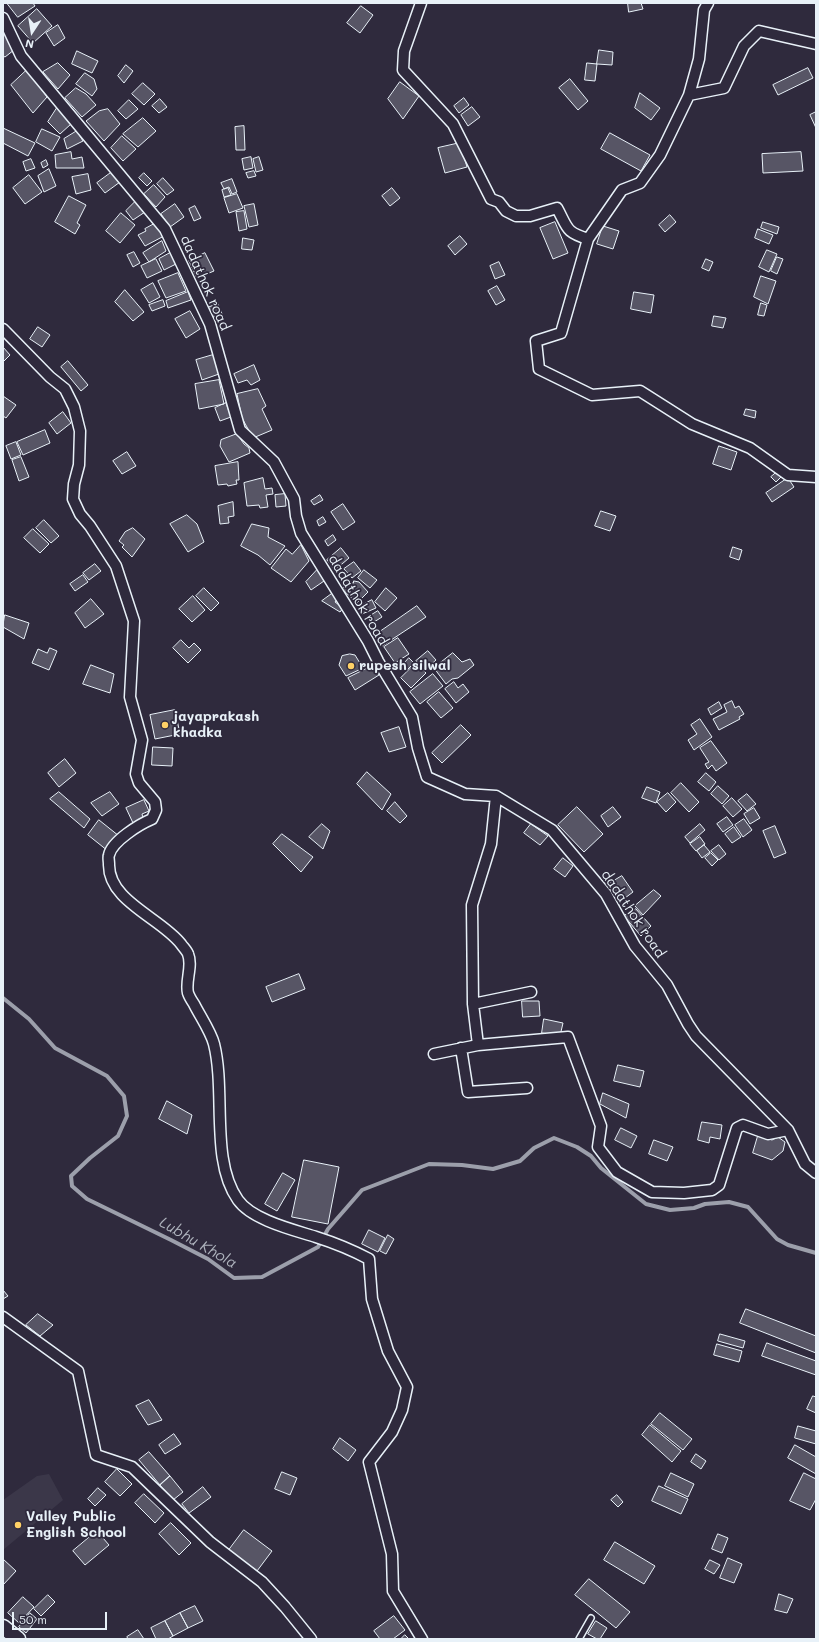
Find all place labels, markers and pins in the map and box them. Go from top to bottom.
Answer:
place label: rupesh silwal [359,658,450,674]
marker: rupesh silwal [346,661,356,671]
place label: jayaprakash khadka [173,709,259,742]
marker: jayaprakash khadka [160,720,170,730]
place label: Valley Public English School [26,1509,126,1542]
marker: Valley Public English School [13,1520,23,1530]

